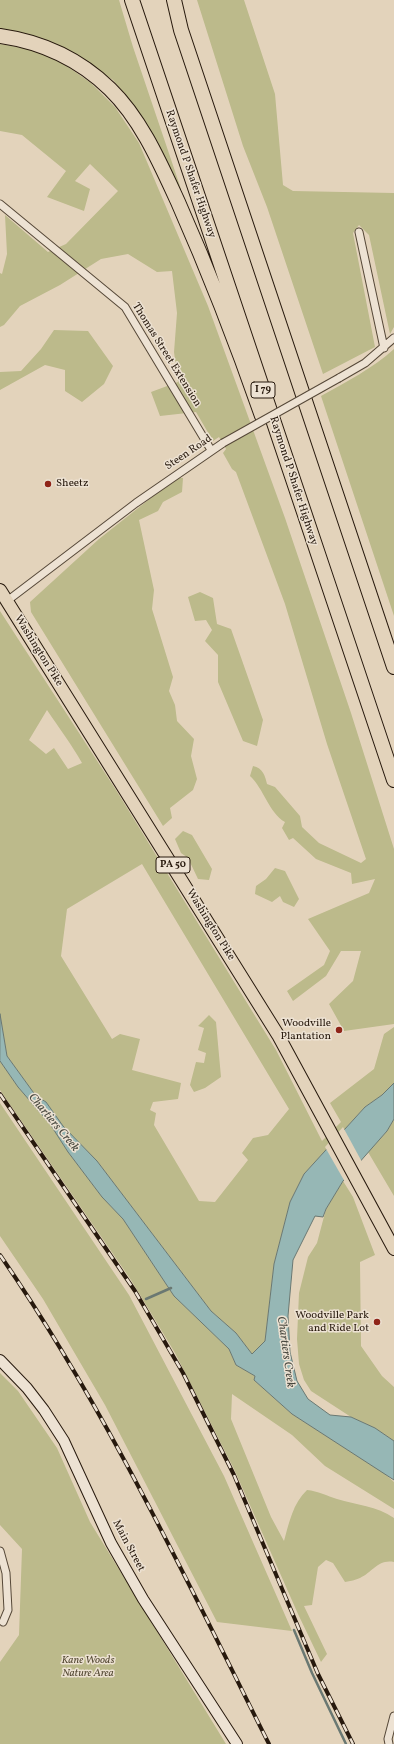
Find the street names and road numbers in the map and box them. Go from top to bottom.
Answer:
street label: Raymond P Shafer Highway [162,108,218,240]
street label: Thomas Street Extension [129,301,203,409]
road number: I 79 [251,382,275,398]
street label: Raymond P Shafer Highway [266,415,320,547]
street label: Steen Road [163,432,215,474]
street label: Washington Pike [11,613,65,689]
road number: PA 50 [156,857,190,873]
street label: Washington Pike [183,887,237,963]
street label: Main Street [109,1518,147,1574]

